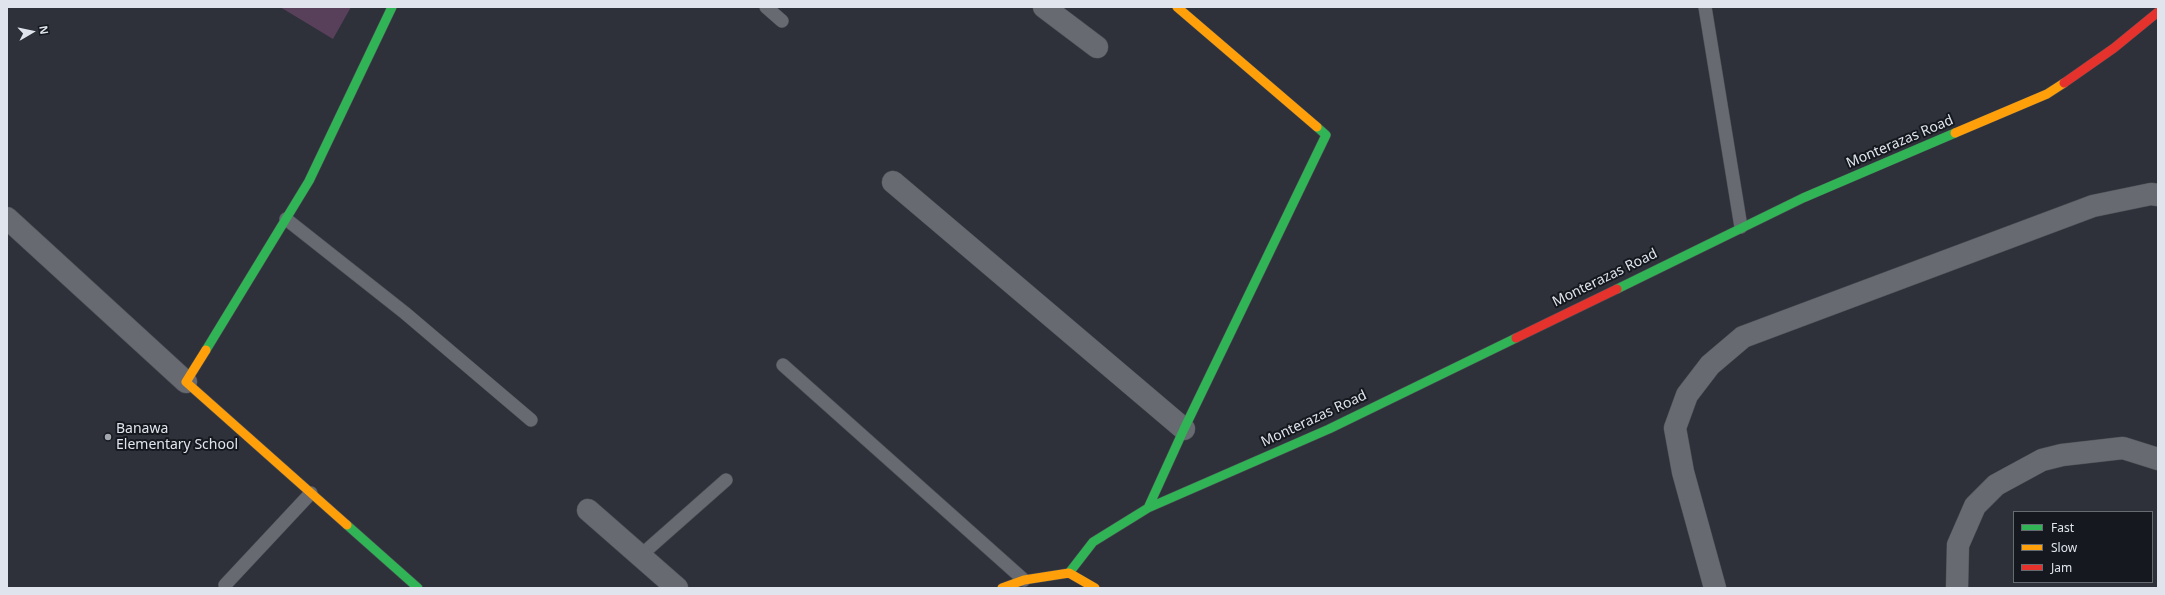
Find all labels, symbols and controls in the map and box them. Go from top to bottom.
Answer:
north arrow [12,12,52,52]
text: N [36,24,52,36]
street label: Monterazas Road [1844,112,1956,172]
street label: Monterazas Road [1550,245,1660,311]
street label: Monterazas Road [1259,387,1369,451]
place label: Banawa Elementary School [116,421,238,454]
marker: Banawa Elementary School [103,432,113,442]
legend [2013,511,2153,583]
text: Fast [2051,519,2074,536]
text: Slow [2051,539,2077,556]
text: Jam [2051,559,2072,576]

